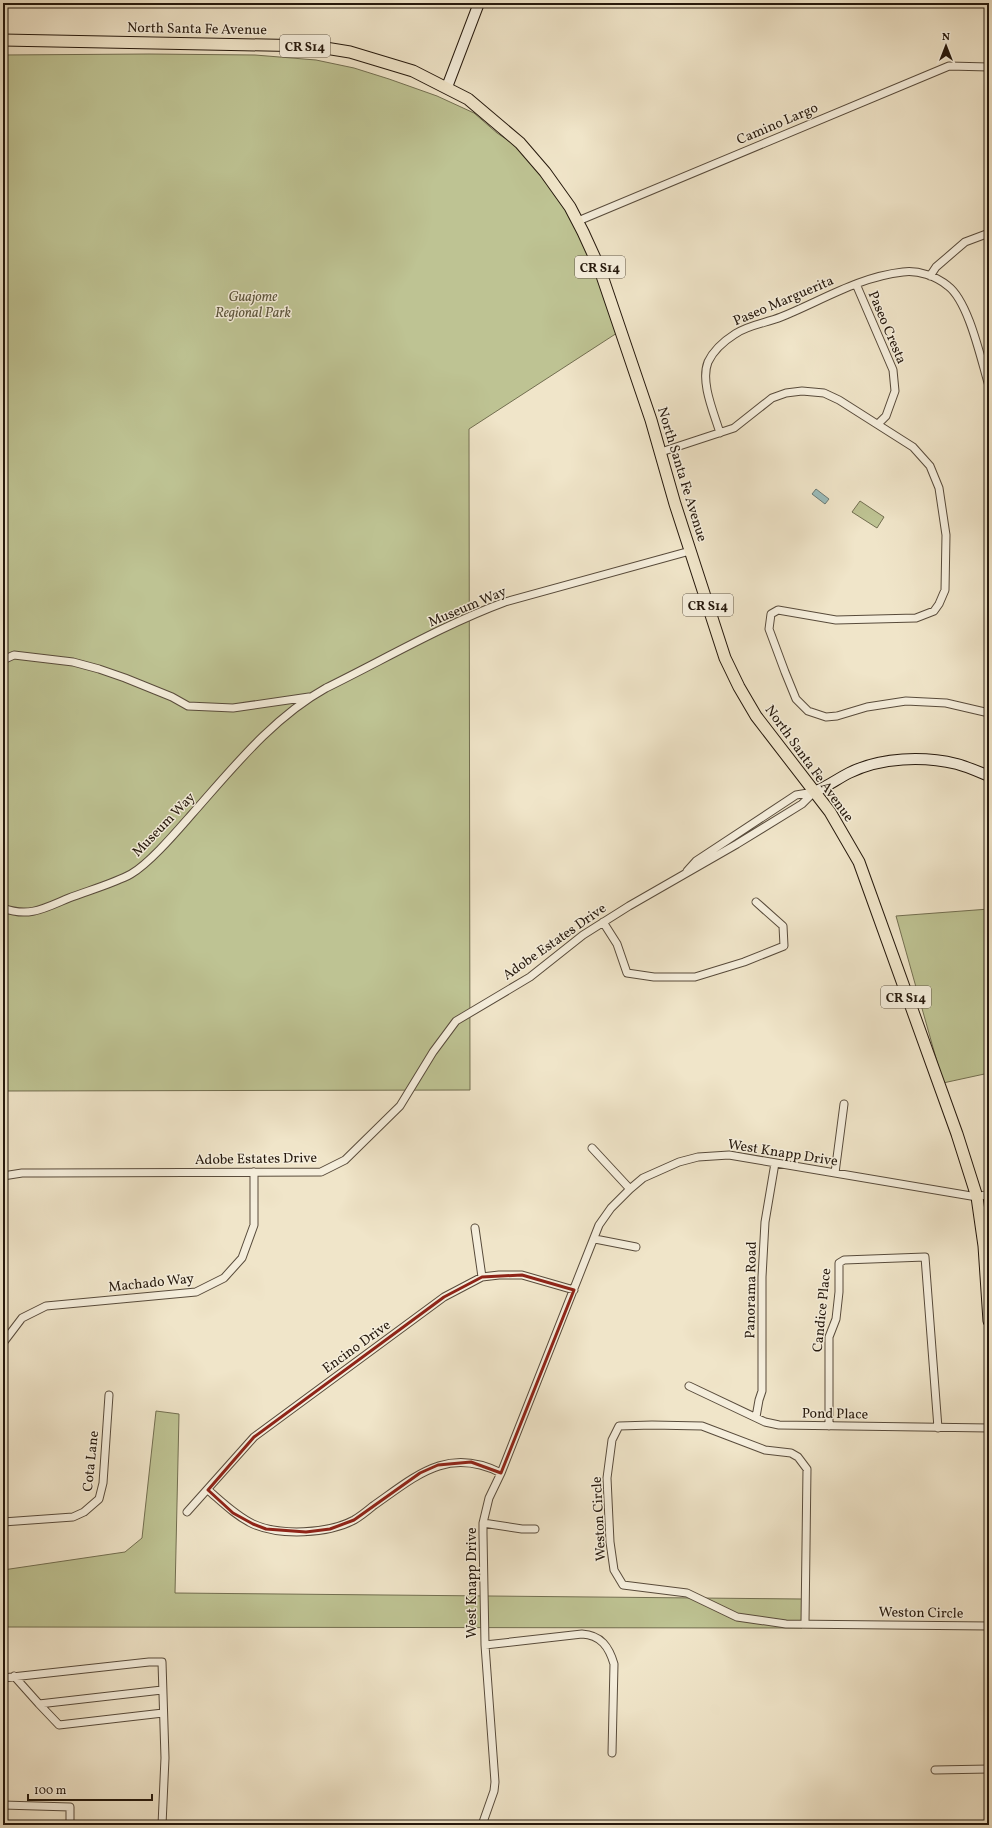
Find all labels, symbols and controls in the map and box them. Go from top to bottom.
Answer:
street label: North Santa Fe Avenue [127,19,267,40]
north arrow [926,26,966,66]
text: N [942,30,950,45]
road number: CR S14 [280,35,330,57]
street label: Camino Largo [734,99,821,150]
road number: CR S14 [575,256,625,278]
street label: Paseo Marguerita [730,272,837,331]
park label: Guajome Regional Park [215,288,292,323]
street label: Paseo Cresta [863,288,911,367]
street label: North Santa Fe Avenue [652,405,711,544]
street label: Museum Way [426,582,510,632]
road number: CR S14 [683,594,733,616]
street label: North Santa Fe Avenue [760,702,858,826]
street label: Museum Way [128,788,200,862]
street label: Adobe Estates Drive [499,899,611,985]
road number: CR S14 [881,986,931,1008]
street label: West Knapp Drive [726,1135,839,1172]
street label: Adobe Estates Drive [195,1149,318,1170]
street label: Panorama Road [741,1241,762,1339]
street label: Candice Place [809,1267,836,1353]
street label: Machado Way [107,1269,195,1297]
street label: Encino Drive [319,1316,395,1378]
street label: Pond Place [802,1404,869,1425]
street label: Cota Lane [79,1429,104,1493]
street label: Weston Circle [588,1476,611,1562]
street label: West Knapp Drive [463,1527,482,1639]
street label: Weston Circle [878,1603,964,1624]
scale bar [28,1776,152,1802]
text: 100 m [34,1783,67,1799]

